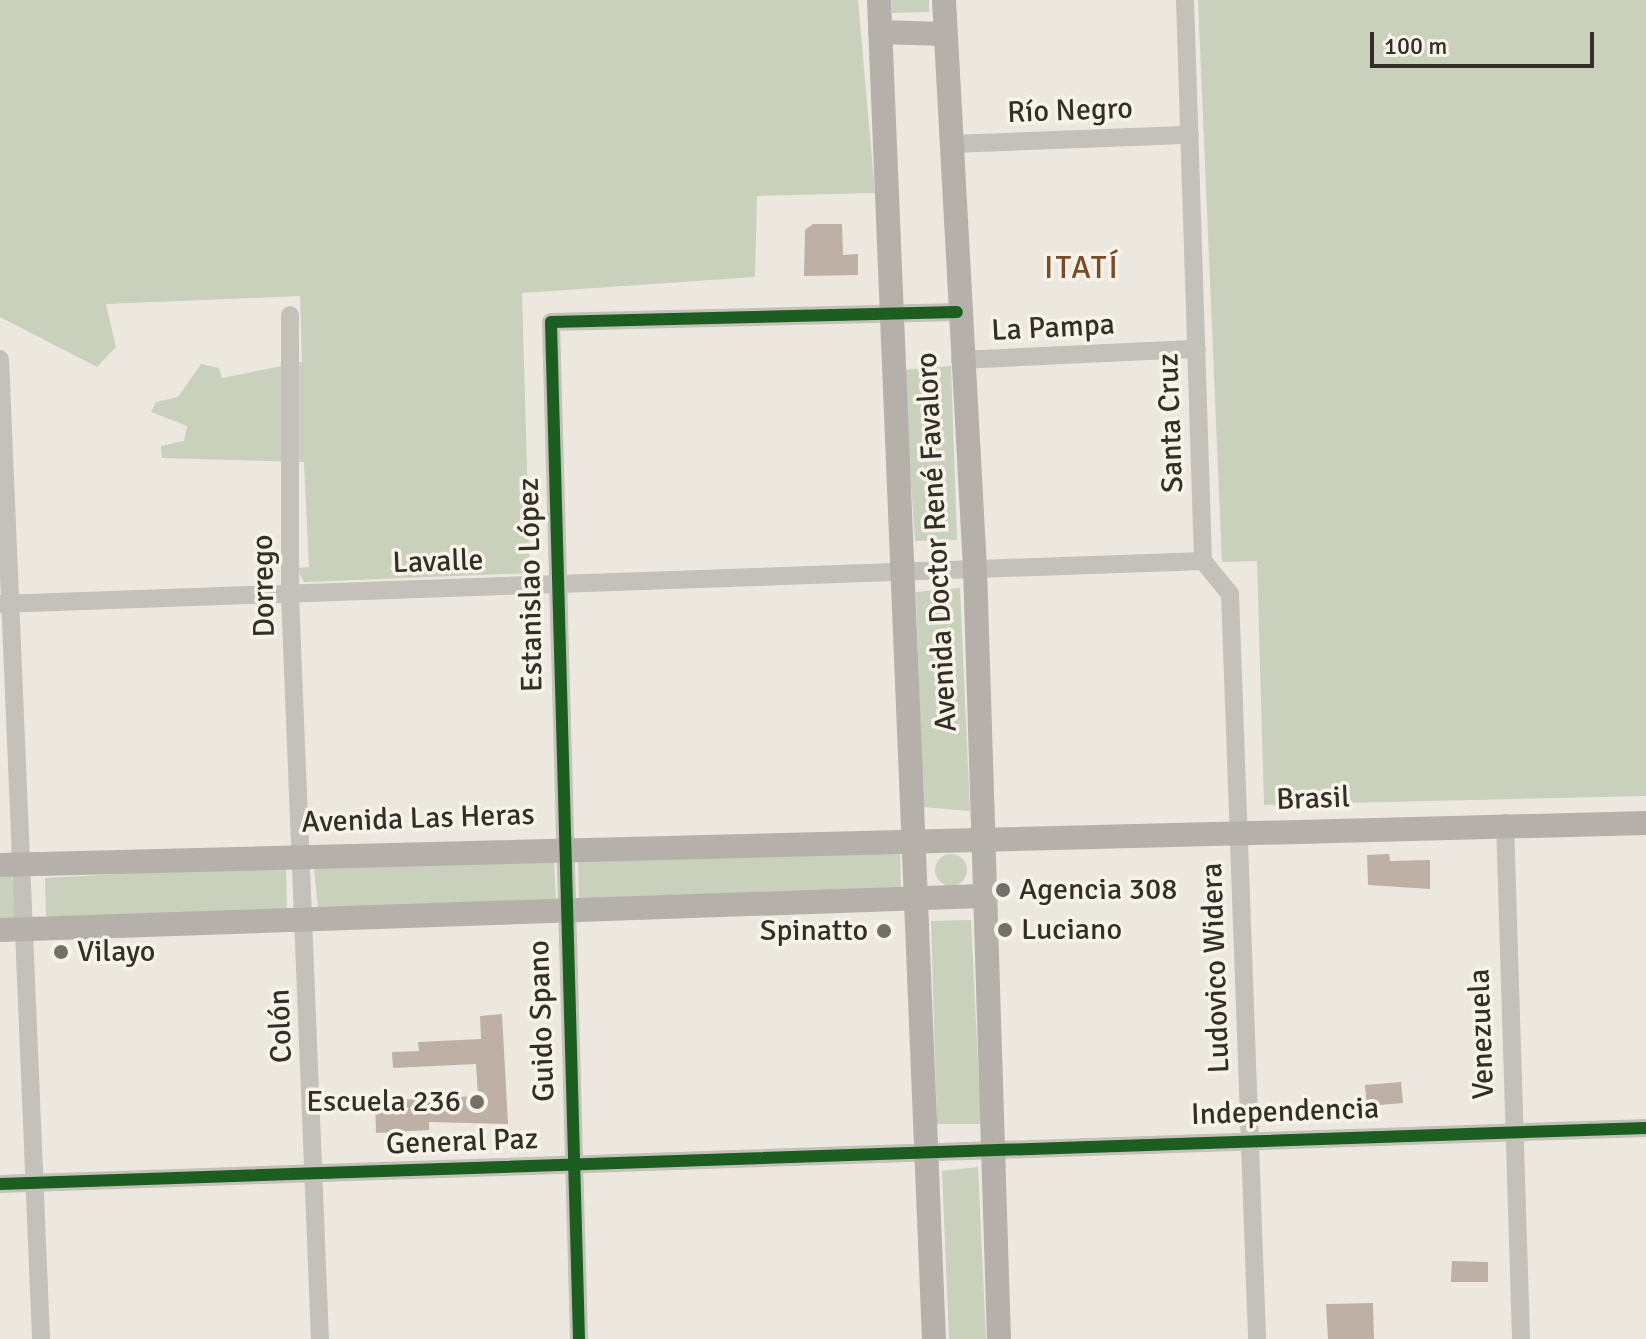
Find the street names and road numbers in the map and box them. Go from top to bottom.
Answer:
street label: Río Negro [1007,91,1133,131]
street label: La Pampa [990,307,1116,349]
street label: Avenida Doctor René Favaloro [909,351,965,733]
street label: Santa Cruz [1151,353,1191,493]
street label: Estanislao López [511,478,551,692]
street label: Dorrego [245,534,283,638]
street label: Lavalle [392,542,484,582]
street label: Brasil [1275,780,1351,818]
street label: Avenida Las Heras [301,797,535,841]
street label: Ludovico Widera [1194,862,1238,1074]
street label: Guido Spano [521,940,563,1102]
street label: Venezuela [1462,968,1502,1100]
street label: Colón [262,988,300,1064]
street label: Independencia [1190,1091,1380,1133]
street label: General Paz [385,1121,539,1163]

